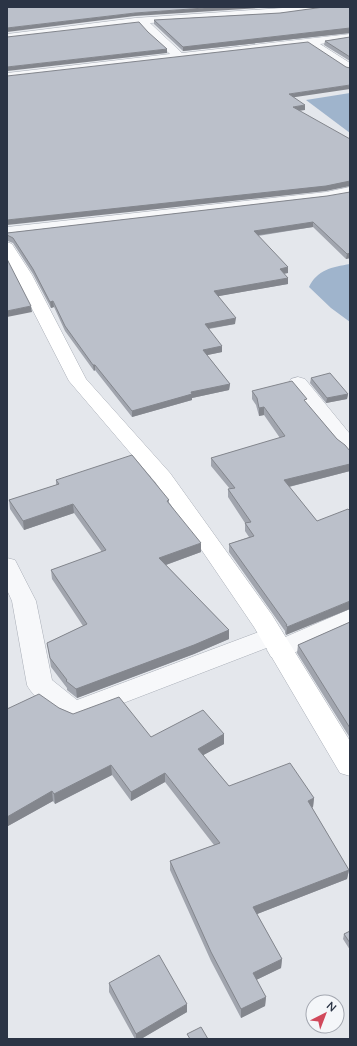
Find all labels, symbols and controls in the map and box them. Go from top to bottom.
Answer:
north arrow [305,994,345,1034]
text: N [325,999,340,1014]

